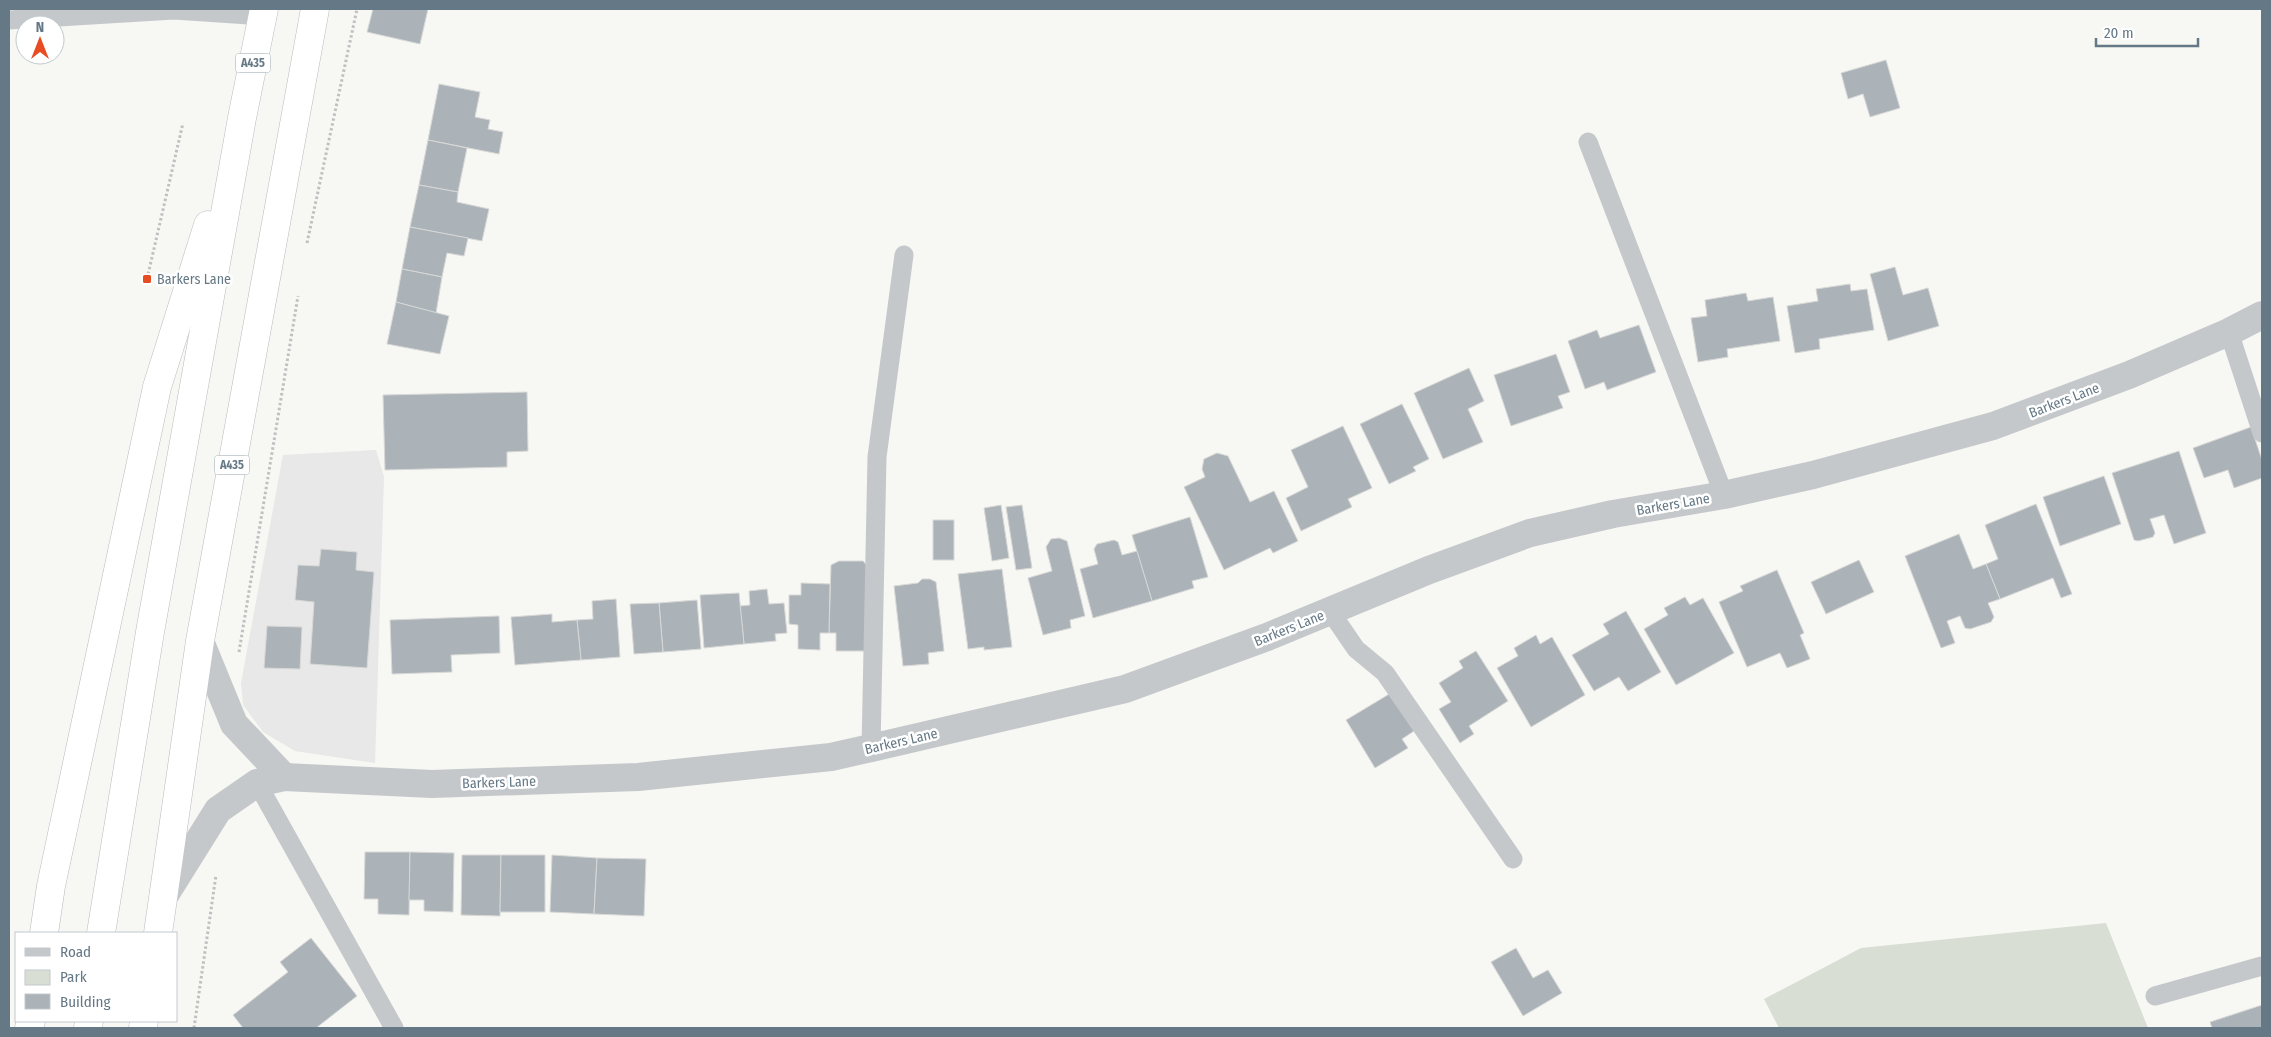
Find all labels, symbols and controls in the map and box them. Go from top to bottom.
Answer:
north arrow [15,15,65,65]
scale bar [2096,15,2198,47]
text: N [36,19,44,36]
text: 20 m [2104,24,2134,42]
road number: A435 [236,54,270,72]
place label: Barkers Lane [157,271,231,288]
marker: Barkers Lane [141,273,153,285]
street label: Barkers Lane [2027,379,2102,422]
road number: A435 [214,456,250,474]
street label: Barkers Lane [1635,490,1711,519]
street label: Barkers Lane [1252,607,1327,650]
street label: Barkers Lane [863,725,939,758]
street label: Barkers Lane [462,773,536,792]
legend [15,932,178,1022]
text: Road [60,943,91,961]
text: Park [60,968,87,986]
text: Building [60,993,111,1011]

